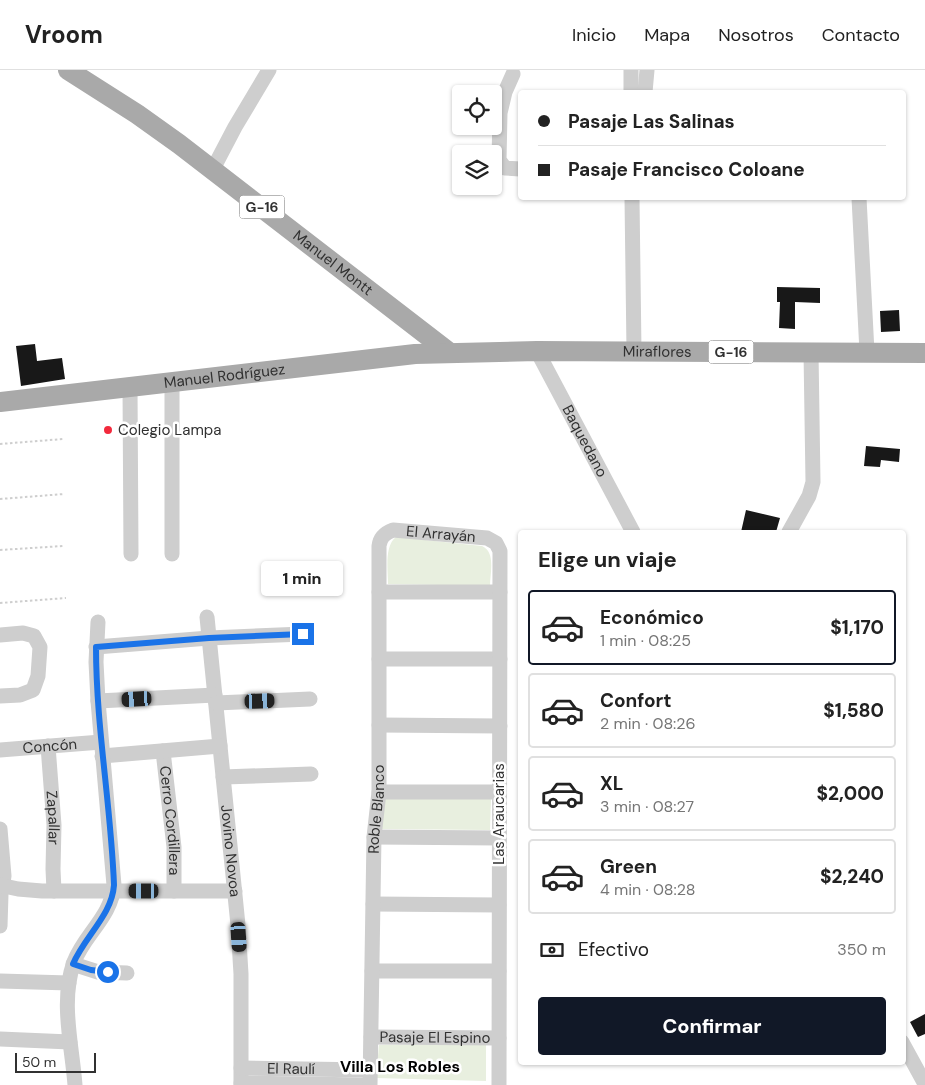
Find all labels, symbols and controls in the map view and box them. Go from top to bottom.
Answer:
text: Vroom [25,19,103,50]
text: Inicio [572,23,616,47]
text: Mapa [644,23,690,47]
text: Nosotros [718,23,794,47]
text: Contacto [822,23,900,47]
map controls [452,85,502,195]
button: locate [452,85,502,135]
text: Pasaje Las Salinas [568,109,735,134]
button: layers [452,145,502,195]
text: Pasaje Francisco Coloane [568,157,805,182]
road number: G-16 [240,195,284,218]
street label: Manuel Montt [289,226,377,300]
road number: G-16 [708,340,754,364]
street label: Miraflores [623,341,692,362]
street label: Manuel Rodríguez [163,359,286,393]
street label: Baquedano [557,402,612,481]
place label: Colegio Lampa [118,420,221,440]
marker: Colegio Lampa [102,424,114,436]
street label: El Arrayán [405,521,476,547]
text: Elige un viaje [538,545,677,574]
callout: 1 min [262,562,344,596]
text: 1 min [282,568,322,589]
icon: car [540,605,585,650]
text: Económico [600,605,704,630]
text: $1,170 [830,615,884,640]
route end [292,623,314,645]
text: 1 min · 08:25 [600,630,691,651]
icon: car [540,688,585,733]
text: Confort [600,688,672,713]
car [121,691,152,707]
car [244,693,275,709]
text: $1,580 [823,698,884,723]
text: 2 min · 08:26 [600,713,696,734]
street label: Concón [22,734,78,758]
street label: Las Araucarias [489,763,509,865]
street label: Cerro Cordillera [155,765,184,875]
street label: Roble Blanco [364,765,389,854]
icon: car [540,771,585,816]
text: XL [600,771,623,796]
text: $2,000 [816,781,884,806]
street label: Zapallar [41,790,64,846]
text: 3 min · 08:27 [600,796,694,817]
street label: Jovino Novoa [216,804,245,898]
icon: car [540,854,585,899]
text: Green [600,854,657,879]
text: $2,240 [820,864,884,889]
text: 4 min · 08:28 [600,879,696,900]
car [129,884,159,899]
car [230,922,247,952]
icon: cash [538,936,566,964]
text: Efectivo [578,937,649,962]
text: 350 m [837,939,886,960]
route start [97,961,119,983]
button: Confirmar [538,997,886,1055]
street label: Pasaje El Espino [380,1027,491,1048]
scale bar [15,1050,96,1073]
text: 50 m [22,1053,56,1071]
district label: Villa Los Robles [340,1056,460,1077]
street label: El Raulí [267,1058,316,1079]

